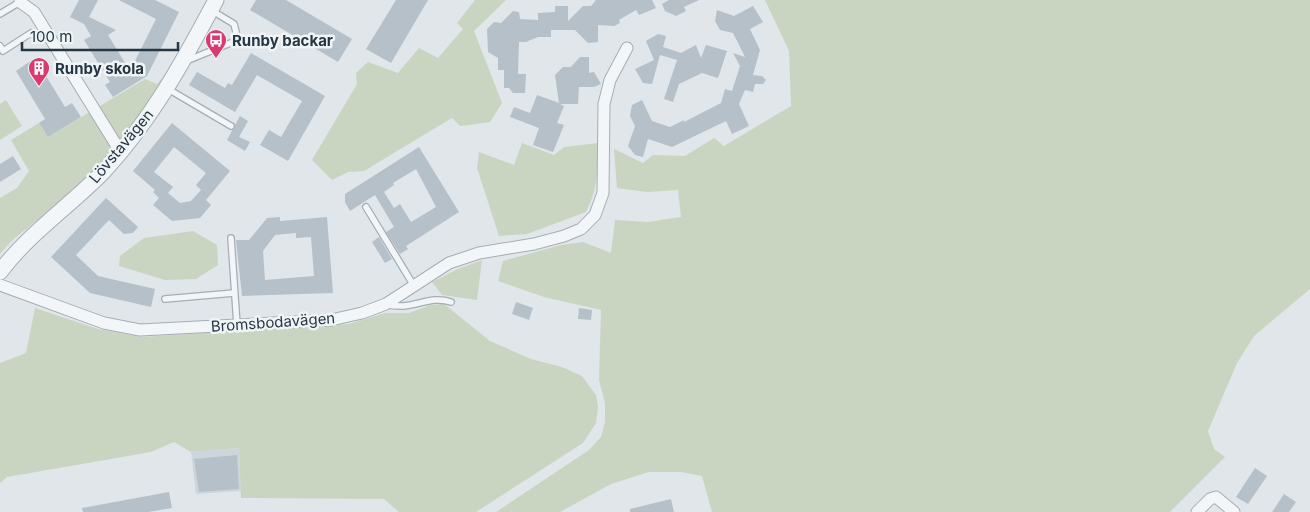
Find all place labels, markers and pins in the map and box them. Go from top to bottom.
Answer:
bus stop icon: Runby backar [204,28,228,59]
place label: Runby backar [232,31,333,50]
building icon: Runby skola [27,56,51,87]
place label: Runby skola [55,59,144,78]

